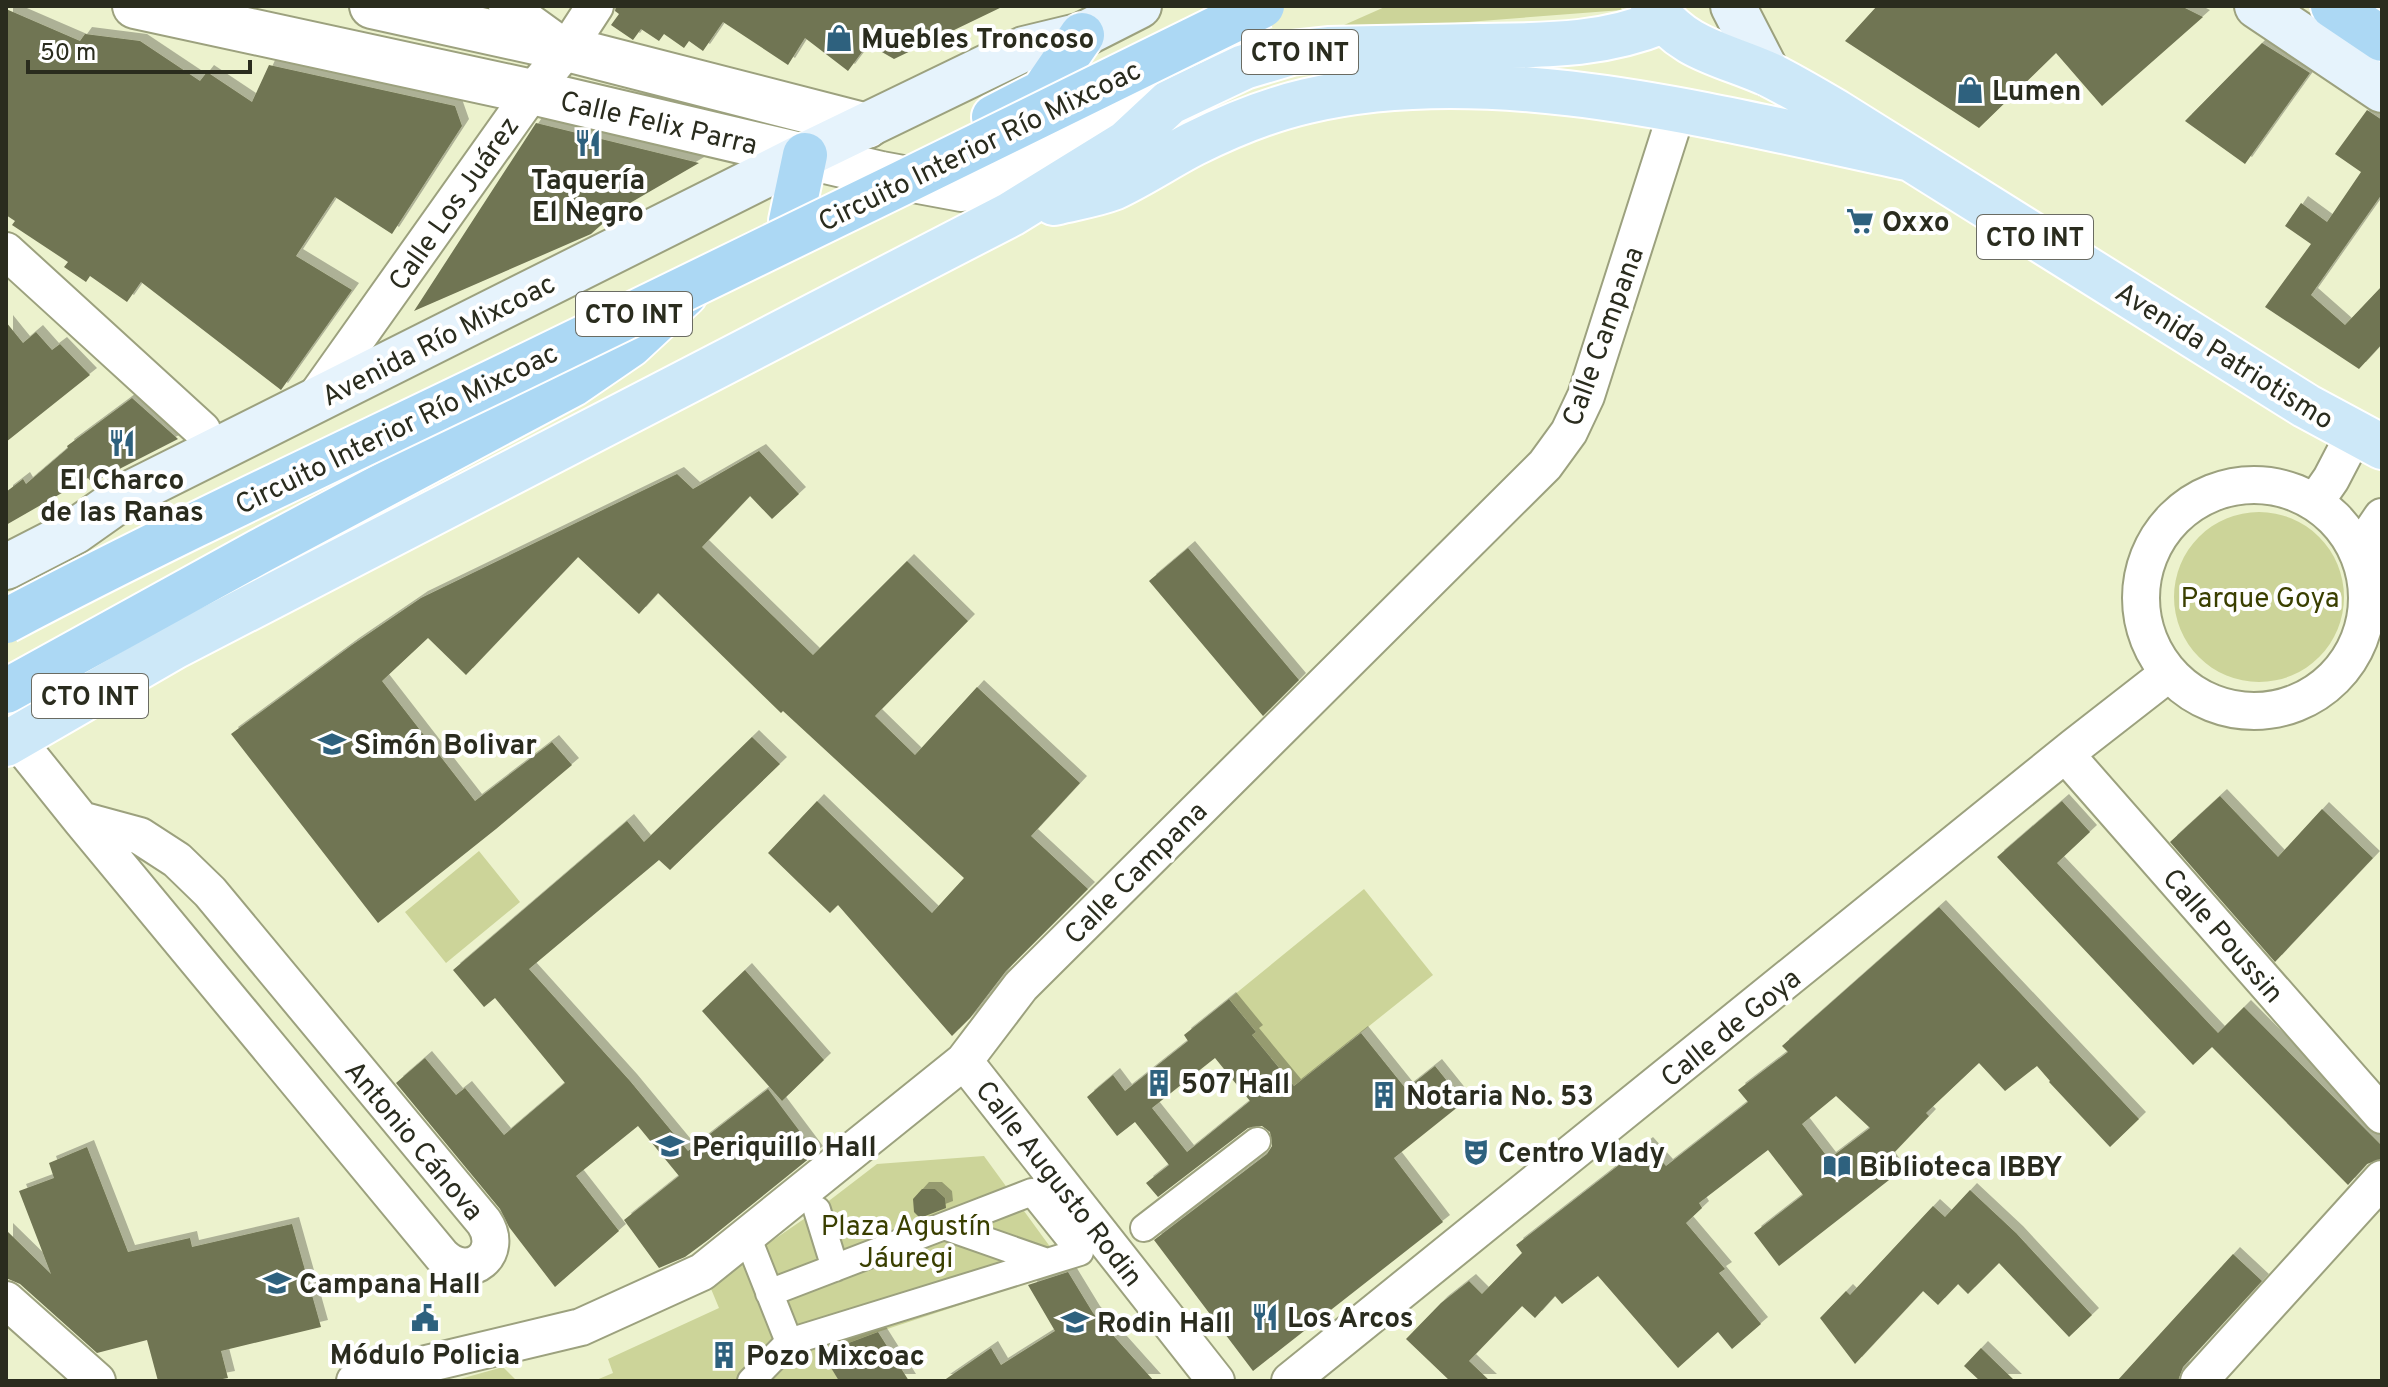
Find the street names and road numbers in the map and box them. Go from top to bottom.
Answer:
road number: CTO INT [1242,30,1358,74]
street label: Circuito Interior Río Mixcoac [813,54,1148,242]
street label: Calle Felix Parra [556,85,760,165]
street label: Calle Los Juárez [382,111,529,299]
road number: CTO INT [1977,215,2093,259]
street label: Calle Campana [1556,242,1654,432]
street label: Avenida Río Mixcoac [316,267,562,416]
street label: Avenida Patriotismo [2107,276,2339,439]
road number: CTO INT [576,292,692,336]
street label: Circuito Interior Río Mixcoac [230,337,565,525]
road number: CTO INT [32,674,148,718]
street label: Calle Campana [1058,795,1216,953]
street label: Calle Poussin [2153,862,2290,1012]
street label: Calle de Goya [1654,962,1809,1097]
street label: Antonio Cánova [335,1054,490,1229]
street label: Calle Augusto Rodin [966,1074,1149,1295]

